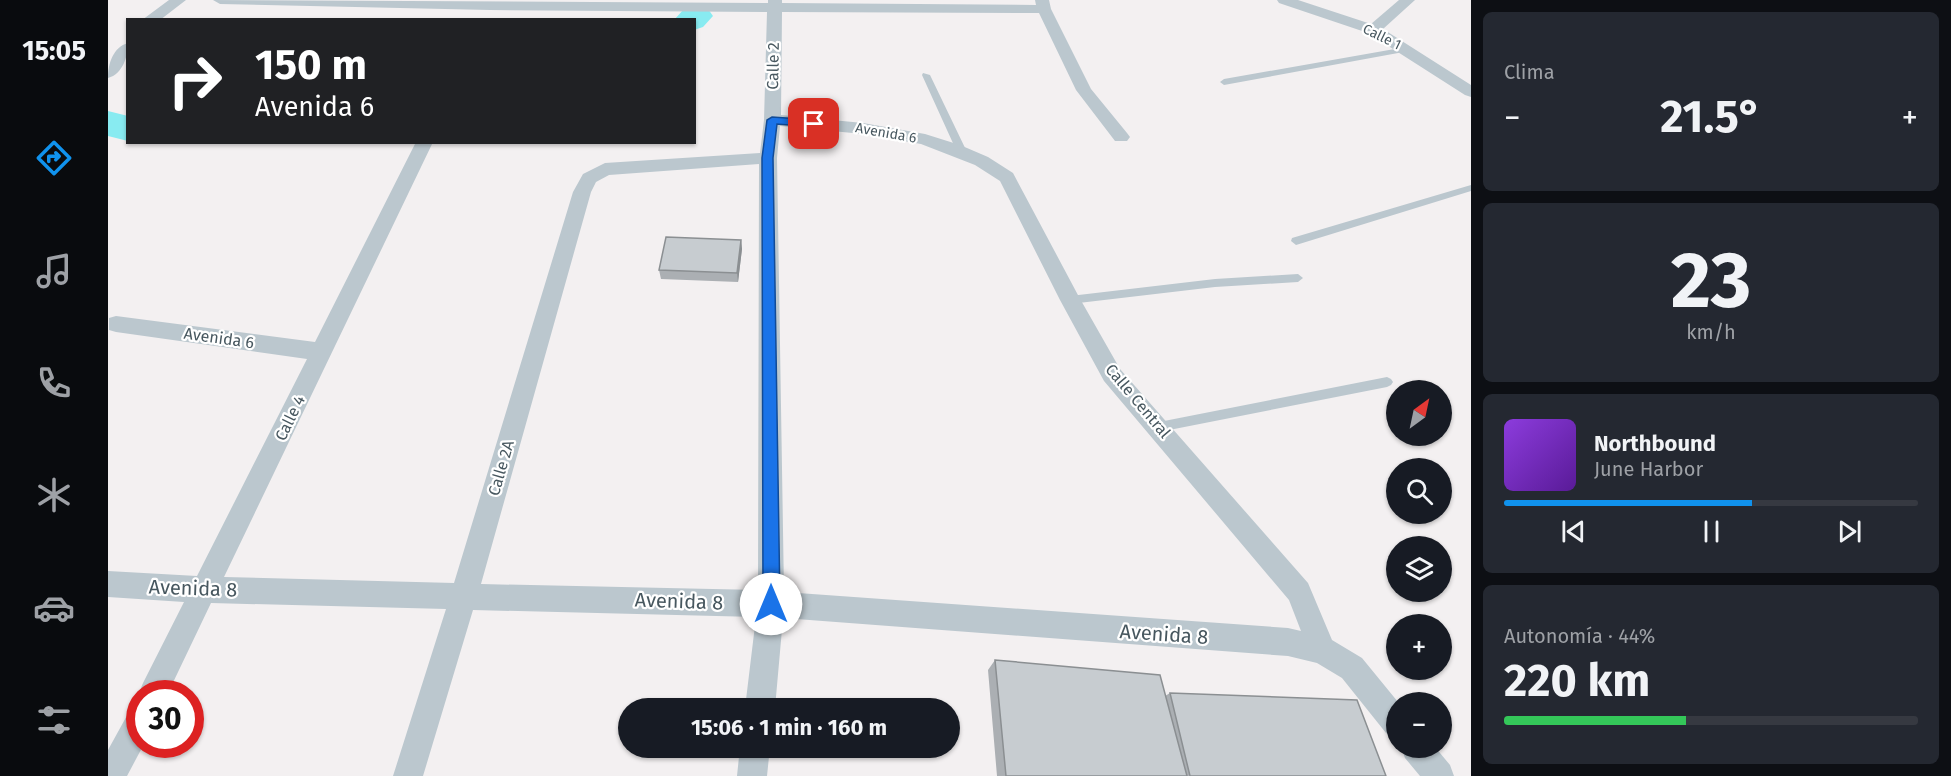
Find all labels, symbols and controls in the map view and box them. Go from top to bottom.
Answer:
street label: Calle 1 [1360,20,1404,54]
text: 15:05 [22,35,86,67]
text: 150 m [255,40,367,90]
icon: right [156,42,234,120]
street label: Calle 2 [763,42,783,90]
text: Clima [1504,60,1555,84]
text: 21.5° [1660,90,1762,144]
text: Avenida 6 [255,91,374,123]
pin [788,98,839,149]
text: − [1504,98,1521,138]
text: + [1902,98,1918,138]
icon: arrive [797,107,830,140]
street label: Avenida 6 [854,119,918,147]
icon: directions [33,137,75,179]
text: 23 [1671,234,1751,328]
icon: music [33,250,75,292]
text: km/h [1686,320,1736,344]
street label: Avenida 6 [183,324,255,352]
street label: Calle Central [1101,360,1175,442]
icon: phone [33,362,75,404]
north arrow [1386,380,1452,446]
map controls [1386,380,1452,758]
street label: Calle 4 [271,392,309,444]
text: Northbound [1594,430,1716,457]
street label: Calle 2A [484,437,518,498]
text: June Harbor [1594,457,1703,481]
button: search [1386,458,1452,524]
icon: climate [33,474,75,516]
icon: previous [1557,515,1590,548]
icon: pause [1695,515,1728,548]
icon: next [1833,515,1866,548]
button: layers [1386,536,1452,602]
position arrow [739,572,803,636]
street label: Avenida 8 [148,574,238,602]
icon: car [33,587,75,629]
street label: Avenida 8 [634,587,724,615]
button: + [1386,614,1452,680]
street label: Avenida 8 [1119,619,1209,649]
text: Autonomía · 44% [1504,624,1655,648]
text: 220 km [1504,654,1650,708]
speed limit sign: 30 [126,680,204,758]
button: − [1386,692,1452,758]
icon: filters [33,699,75,741]
text: 15:06 · 1 min · 160 m [691,714,887,741]

